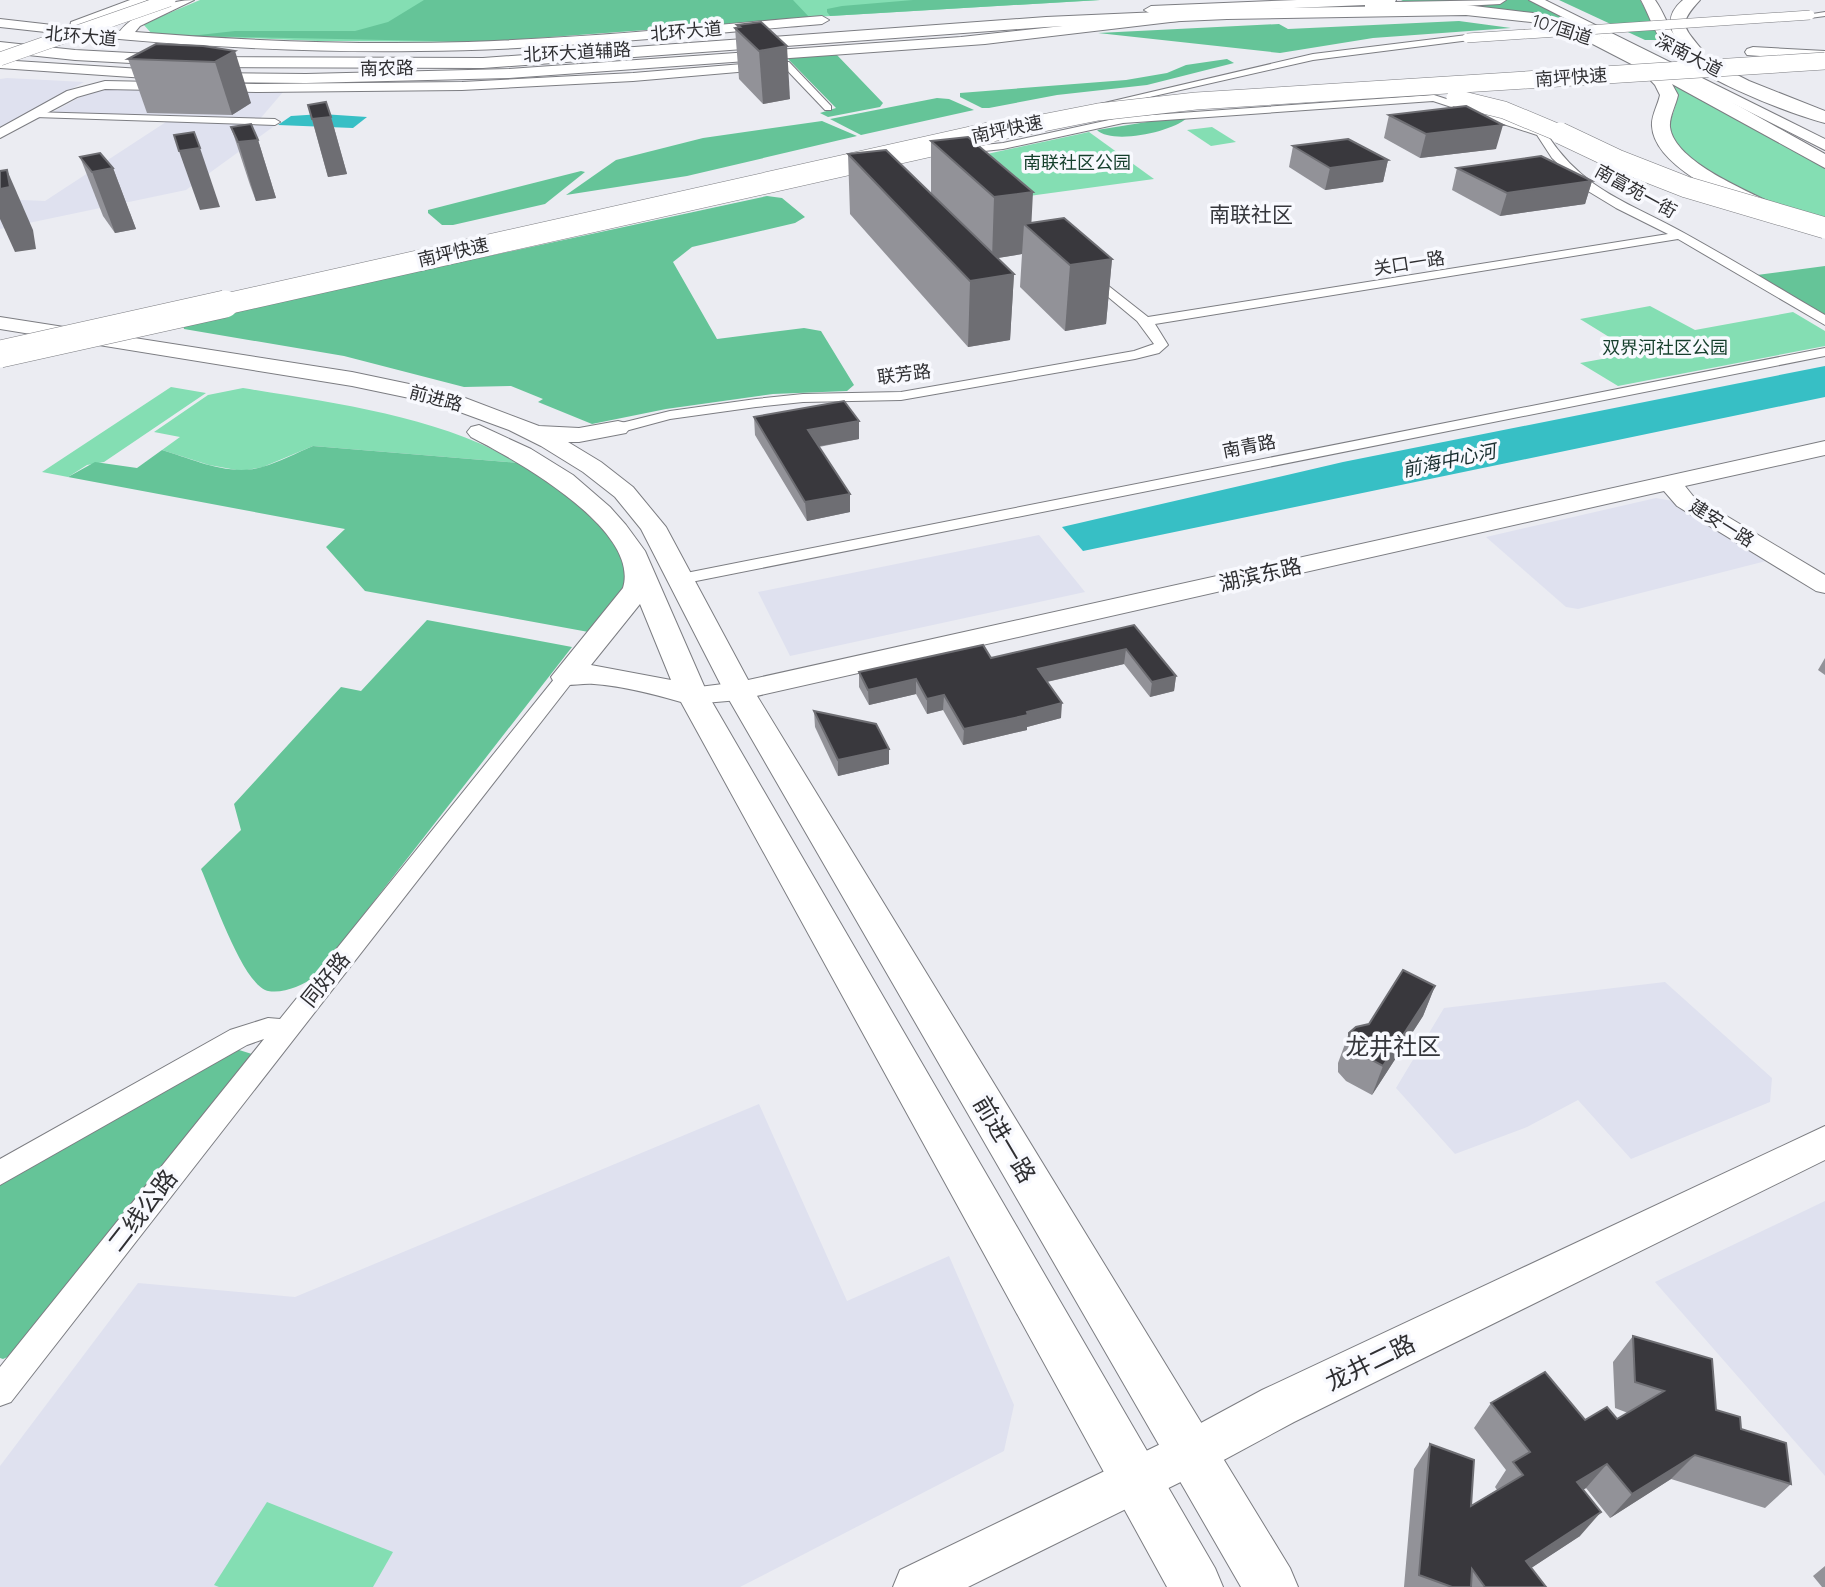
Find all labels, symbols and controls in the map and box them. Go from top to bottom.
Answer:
street label: 107国道 [1529,9,1595,49]
street label: 北环大道 [649,16,723,46]
street label: 北环大道 [44,21,118,51]
street label: 深南大道 [1652,28,1726,82]
street label: 北环大道辅路 [522,38,632,66]
street label: 南农路 [360,56,414,80]
street label: 南坪快速 [1534,63,1608,91]
street label: 南坪快速 [969,110,1045,148]
park label: 南联社区公园 [1023,151,1131,174]
street label: 南富苑一街 [1591,159,1681,223]
district label: 南联社区 [1209,201,1293,227]
street label: 南坪快速 [415,233,491,271]
street label: 关口一路 [1372,246,1446,280]
park label: 双界河社区公园 [1602,336,1728,359]
street label: 联芳路 [876,359,932,389]
street label: 前进路 [407,380,465,416]
street label: 南青路 [1220,430,1278,462]
water label: 前海中心河 [1400,438,1502,482]
street label: 建安一路 [1685,494,1759,552]
street label: 湖滨东路 [1216,552,1304,596]
street label: 同好路 [295,946,355,1012]
district label: 龙井社区 [1345,1031,1441,1061]
street label: 前进一路 [967,1090,1043,1188]
street label: 二线公路 [101,1163,183,1257]
street label: 龙井二路 [1320,1327,1420,1397]

